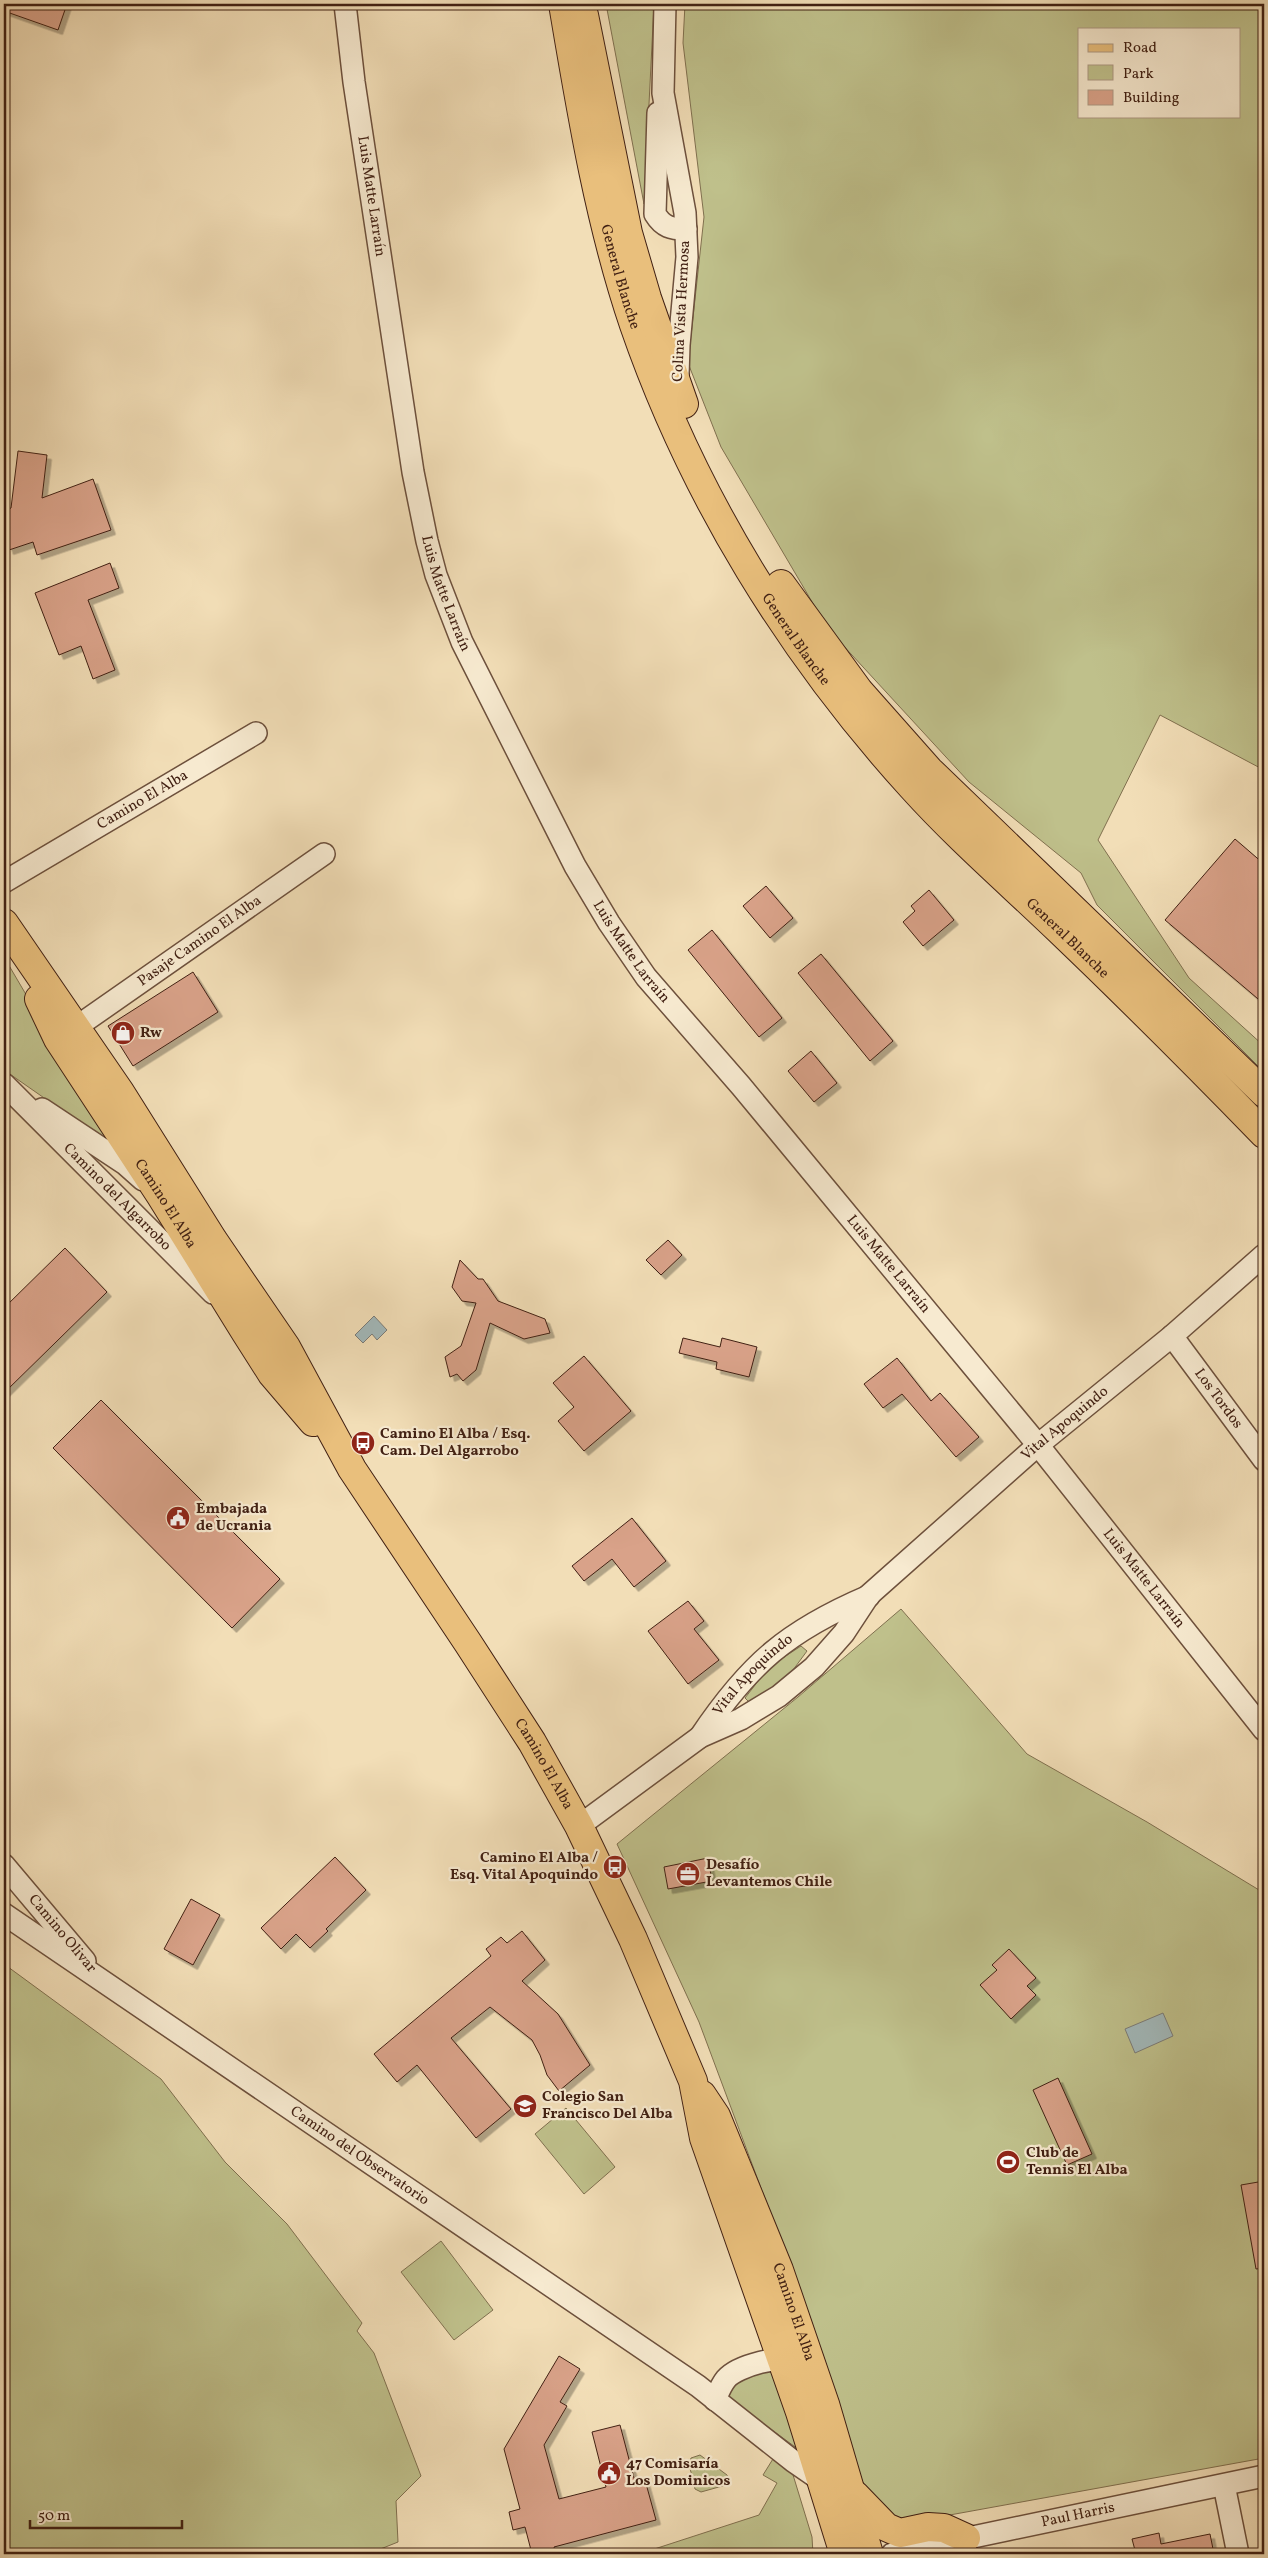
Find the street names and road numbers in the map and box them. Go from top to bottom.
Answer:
street label: Luis Matte Larraín [352,134,391,258]
street label: General Blanche [595,222,645,332]
street label: Colina Vista Hermosa [668,240,696,382]
street label: Luis Matte Larraín [416,534,476,655]
street label: General Blanche [756,589,835,690]
street label: Camino El Alba [93,765,192,835]
street label: Pasaje Camino El Alba [133,890,266,992]
street label: General Blanche [1021,893,1114,983]
street label: Luis Matte Larraín [587,896,675,1008]
street label: Camino del Algarrobo [58,1138,176,1256]
street label: Camino El Alba [129,1155,202,1253]
street label: Luis Matte Larraín [841,1211,935,1318]
street label: Los Tordos [1189,1364,1248,1433]
street label: Vital Apoquindo [1017,1381,1113,1466]
street label: Luis Matte Larraín [1098,1524,1190,1633]
street label: Vital Apoquindo [708,1629,797,1720]
street label: Camino El Alba [509,1714,578,1814]
street label: Camino Olivar [23,1890,101,1978]
street label: Camino del Observatorio [286,2101,433,2211]
street label: Camino El Alba [767,2260,820,2364]
street label: Paul Harris [1039,2497,1117,2533]

